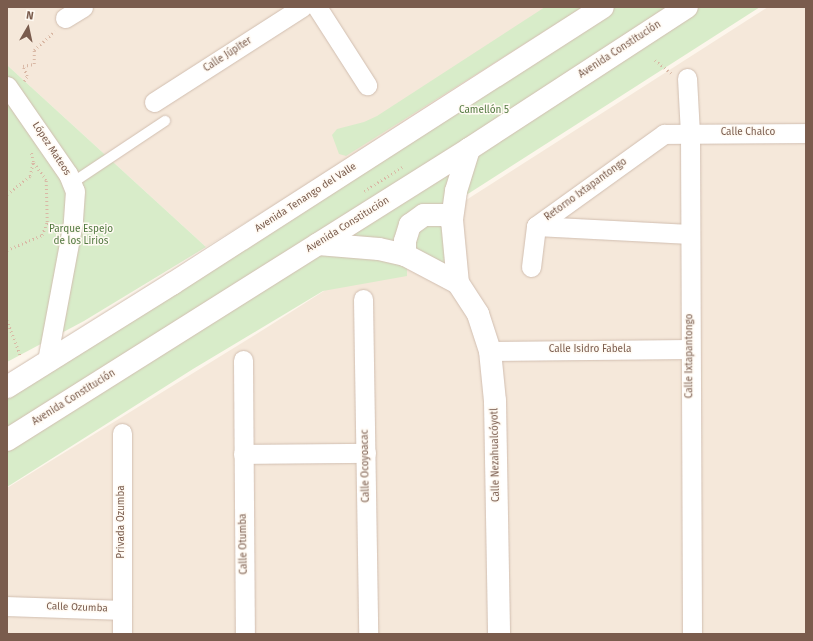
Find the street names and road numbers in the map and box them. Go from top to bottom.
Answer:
street label: Avenida Constitución [577,19,663,81]
street label: Calle Júpiter [202,35,254,75]
street label: López Mateos [29,120,73,178]
street label: Calle Chalco [721,127,775,139]
street label: Retorno Ixtapantongo [542,156,630,224]
street label: Avenida Tenango del Valle [253,161,359,235]
street label: Avenida Constitución [304,195,392,255]
street label: Calle Ixtapantongo [684,314,696,398]
street label: Calle Isidro Fabela [549,344,631,356]
street label: Avenida Constitución [30,368,118,428]
street label: Calle Nezahualcóyotl [489,408,503,502]
street label: Calle Ocoyoacac [359,429,373,503]
street label: Privada Ozumba [116,485,128,559]
street label: Calle Otumba [237,513,251,575]
street label: Calle Ozumba [46,601,108,615]

